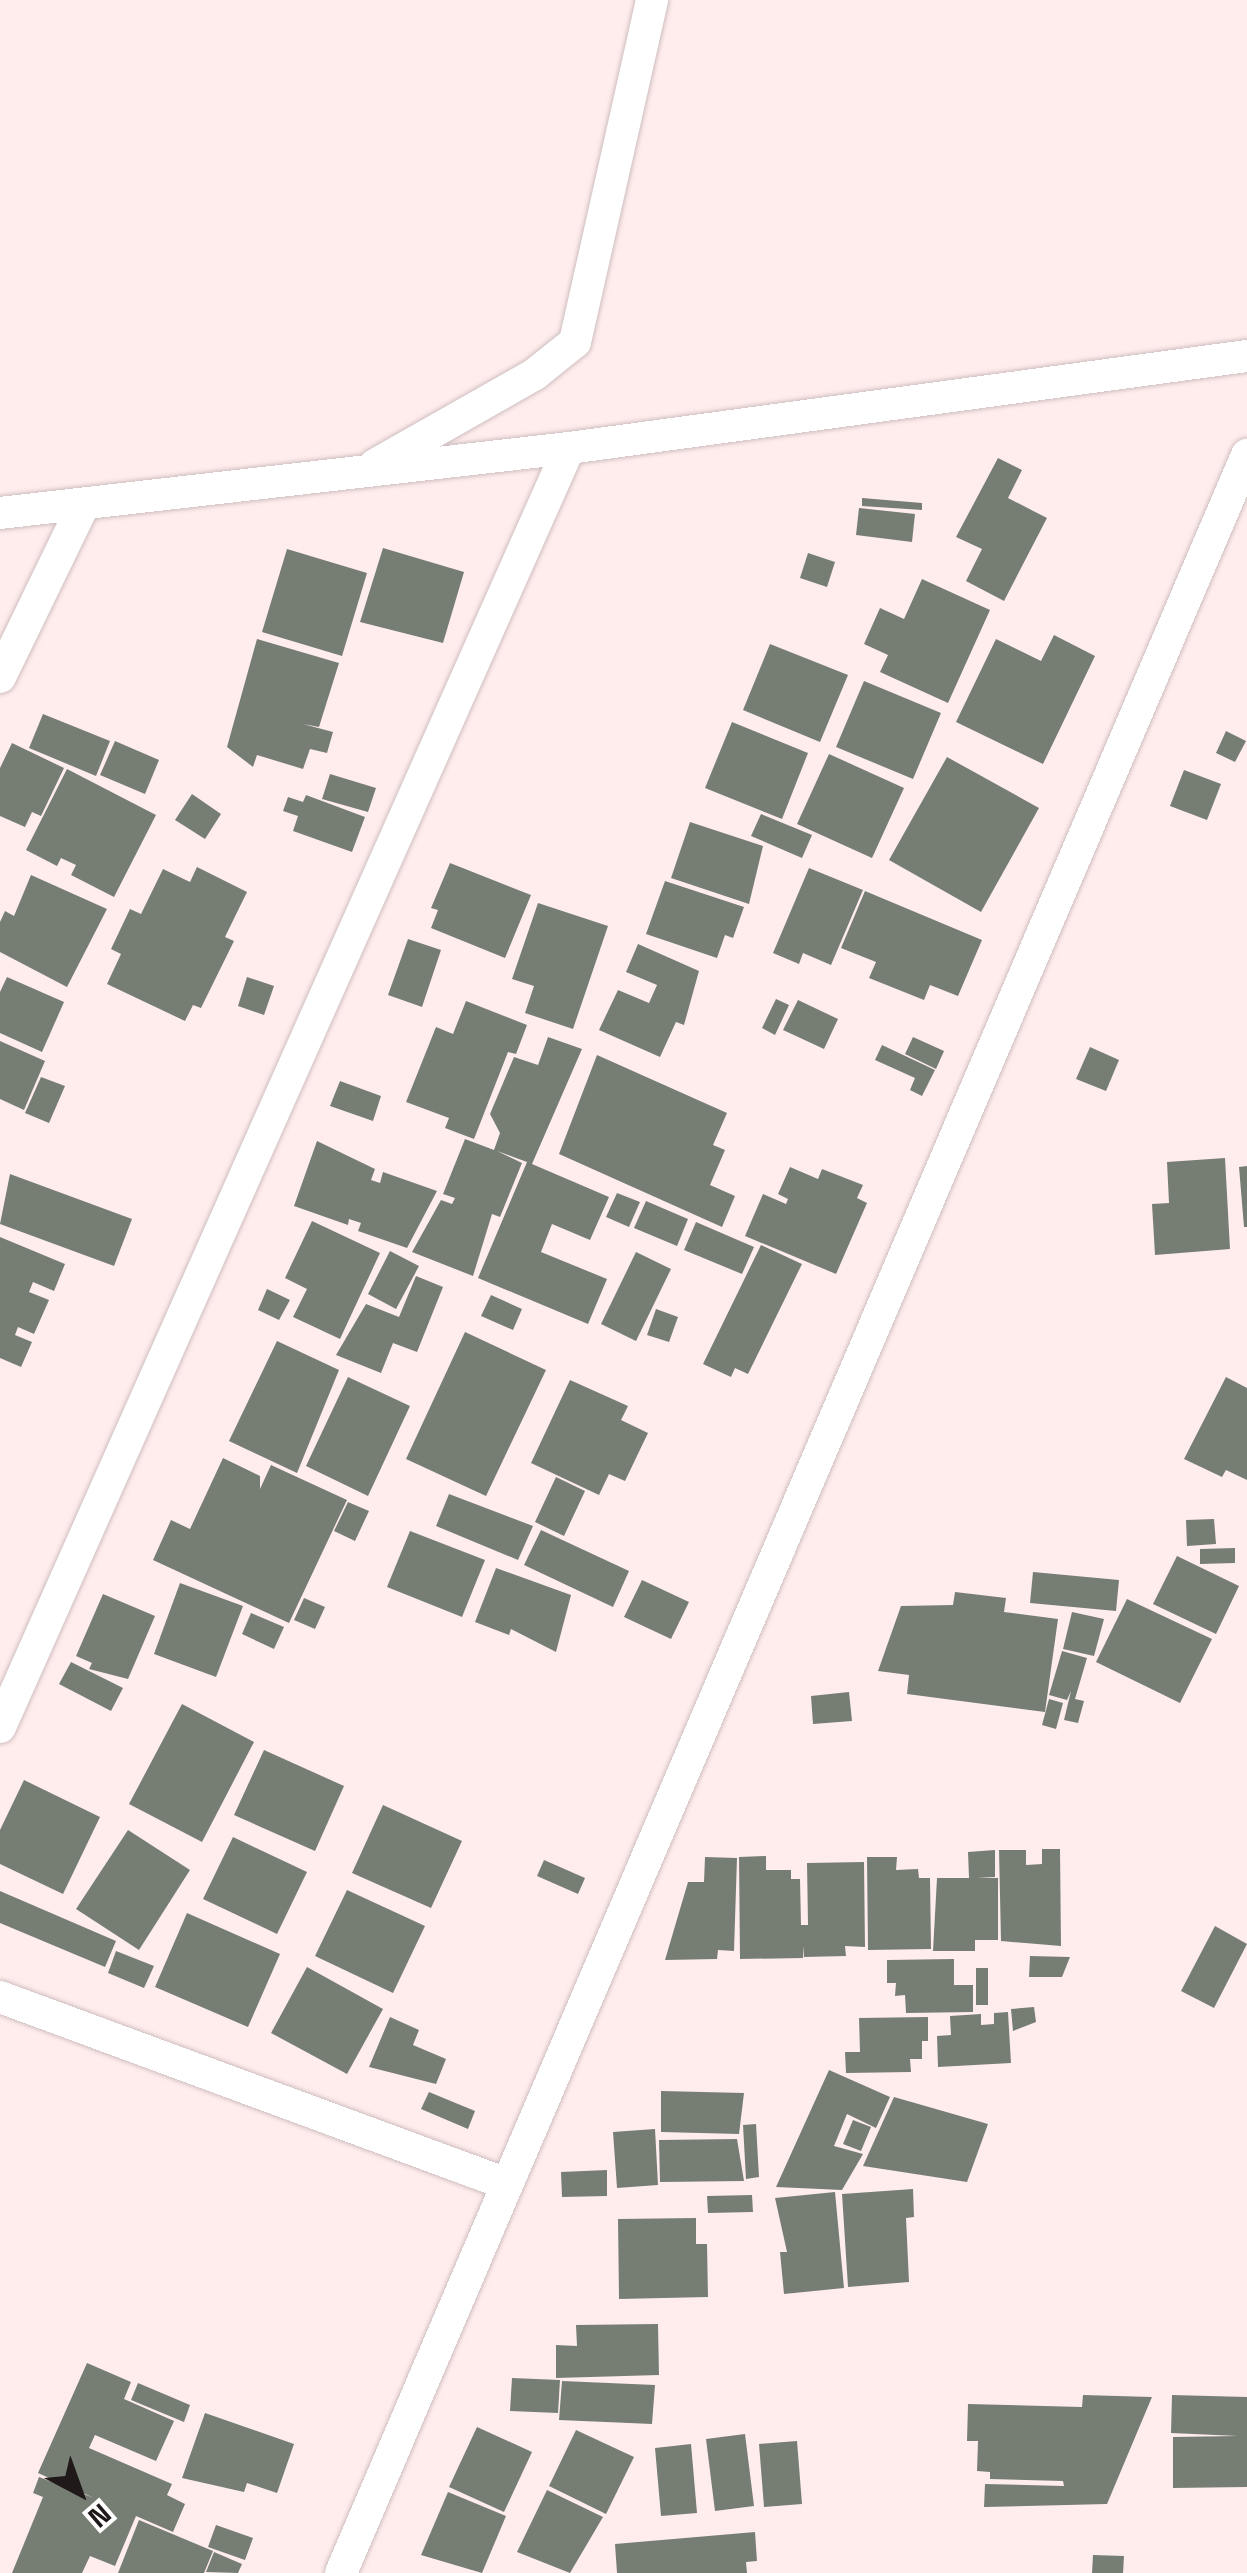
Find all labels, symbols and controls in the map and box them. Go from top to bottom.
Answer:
north arrow [30,2443,130,2543]
text: N [81,2496,119,2535]

